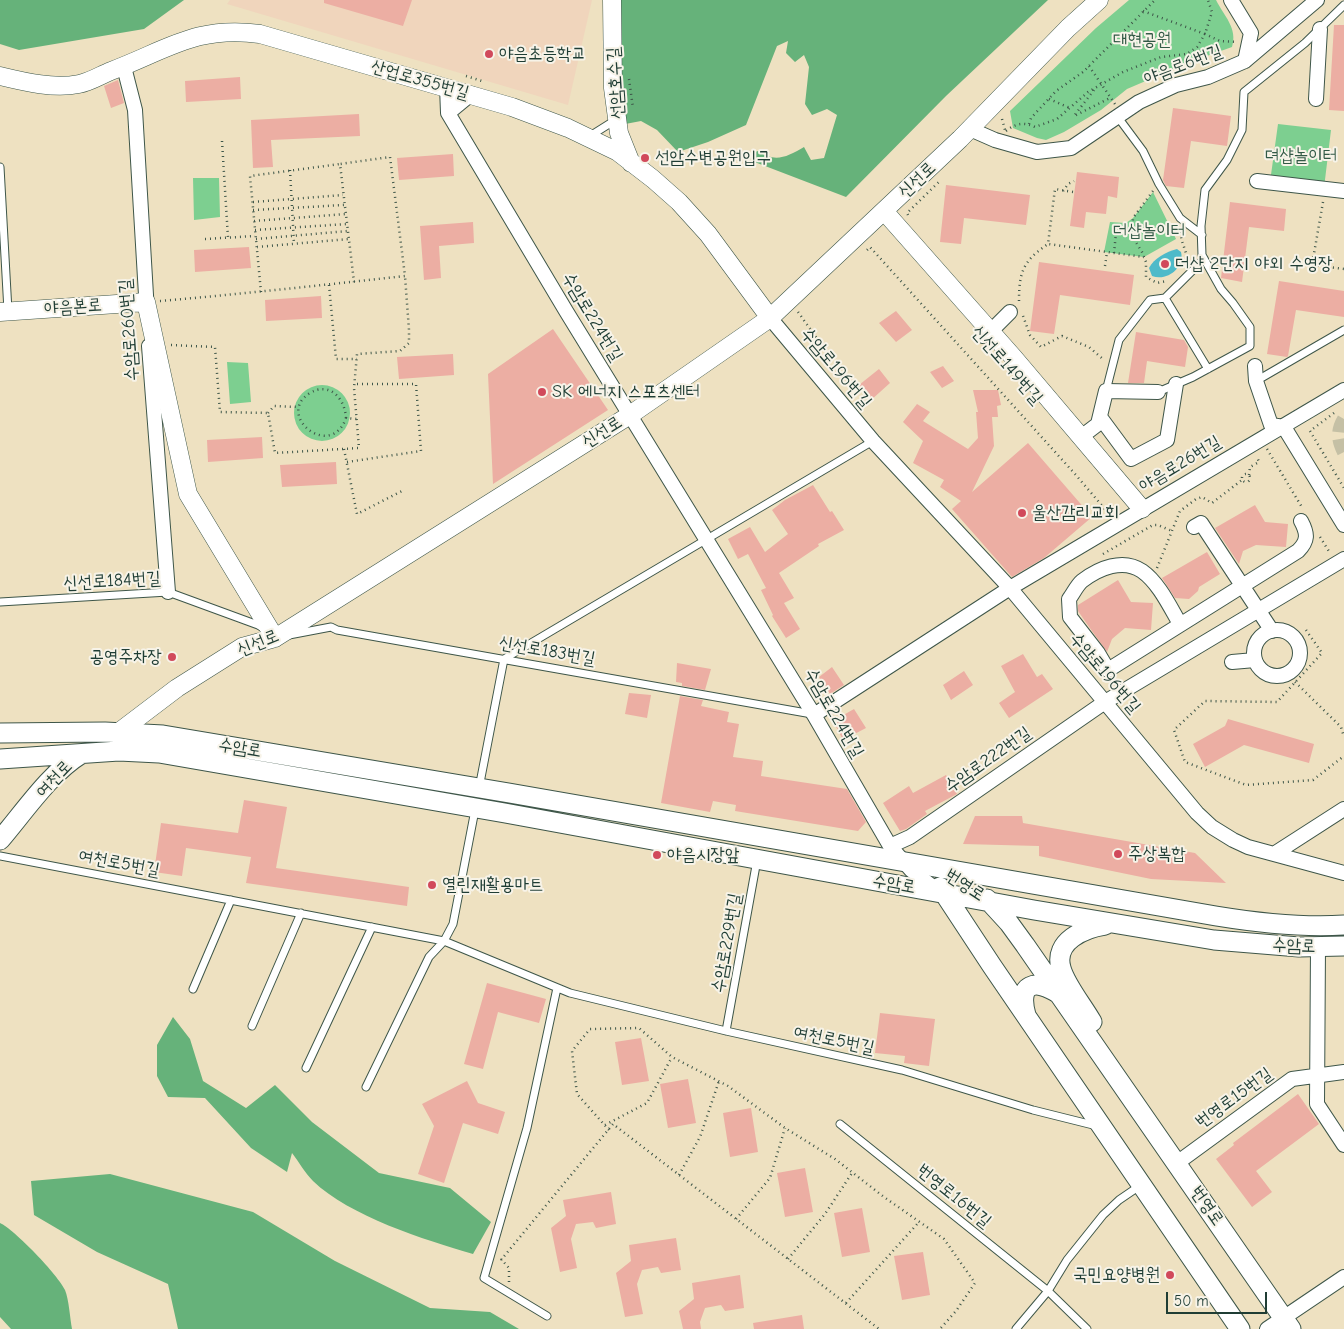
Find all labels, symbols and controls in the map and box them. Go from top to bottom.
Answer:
park label: 대현공원 [1113,29,1171,51]
street label: 야음로6번길 [1141,40,1225,90]
place label: 야음초등학교 [499,43,586,65]
street label: 선암호수길 [603,46,629,120]
marker: 야음초등학교 [483,48,495,60]
street label: 산업로355번길 [368,56,472,104]
park label: 뎌샵놀이터 [1265,145,1337,167]
place label: 선암수변공원입구 [655,147,771,169]
marker: 선암수변공원입구 [639,152,651,164]
street label: 신선로 [894,157,940,203]
park label: 더샵놀이터 [1113,220,1185,242]
place label: 더샵 2단지 야외 수영장 [1175,253,1333,275]
marker: 더샵 2단지 야외 수영장 [1159,258,1171,270]
street label: 수암로224번길 [557,269,627,365]
street label: 수암로260번길 [115,278,143,382]
street label: 야음본로 [43,294,103,320]
street label: 신선로149번길 [967,321,1047,409]
street label: 수암로196번길 [796,323,876,413]
place label: SK 에너지 스포츠센터 [552,381,700,403]
marker: SK 에너지 스포츠센터 [536,386,548,398]
street label: 신선로 [578,411,626,453]
street label: 야음로26번길 [1135,431,1225,497]
place label: 울산감리교회 [1032,502,1119,524]
marker: 울산감리교회 [1016,507,1028,519]
street label: 신선로184번길 [63,568,161,594]
street label: 신선로 [234,625,282,661]
street label: 수암로196번길 [1065,628,1145,718]
street label: 신선로183번길 [497,632,597,670]
place label: 공영주차장 [90,646,162,668]
marker: 공영주차장 [166,651,178,663]
street label: 수암로224번길 [800,664,868,762]
street label: 수암로222번길 [941,722,1035,798]
street label: 수암로 [217,734,263,762]
street label: 여천로 [31,756,77,802]
place label: 주상복합 [1128,843,1186,865]
place label: 야음시장앞 [667,844,739,866]
street label: 여천로5번길 [77,845,161,881]
marker: 주상복합 [1112,848,1124,860]
marker: 야음시장앞 [651,849,663,861]
street label: 번영로 [941,864,989,906]
street label: 수암로 [871,870,917,898]
place label: 열린재활용마트 [442,874,543,896]
marker: 열린재활용마트 [426,879,438,891]
street label: 수암로229번길 [708,891,746,995]
street label: 수암로 [1272,934,1316,958]
street label: 여천로5번길 [792,1021,876,1059]
street label: 번영로15번길 [1192,1063,1276,1133]
street label: 번영로16번길 [913,1160,995,1232]
street label: 번영로 [1186,1182,1228,1230]
place label: 국민요양병원 [1073,1264,1160,1286]
marker: 국민요양병원 [1164,1269,1176,1281]
scale bar [1169,1282,1270,1314]
text: 50 m [1174,1292,1209,1310]

